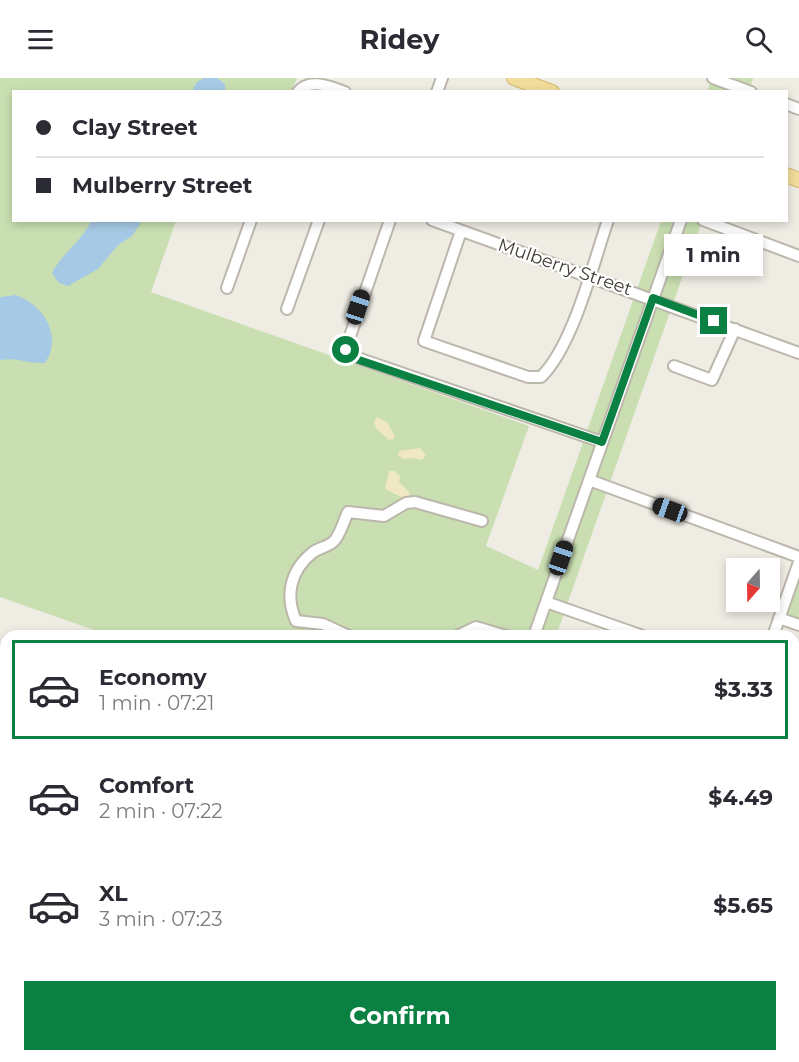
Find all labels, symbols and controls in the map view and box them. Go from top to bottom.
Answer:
icon: menu [24,23,57,56]
text: Ridey [360,23,439,56]
icon: search [742,23,775,56]
text: Clay Street [72,114,198,141]
text: Mulberry Street [72,172,252,199]
street label: Mulberry Street [495,234,635,300]
callout: 1 min [664,234,764,276]
text: 1 min [686,243,741,267]
car [344,287,372,327]
route end [700,307,727,334]
route start [332,336,359,363]
car [650,495,690,525]
car [547,538,575,578]
north arrow [726,558,780,612]
map controls [726,558,780,612]
icon: car [27,663,81,717]
text: Economy [99,664,207,691]
text: $3.33 [714,676,773,703]
text: 1 min · 07:21 [99,691,214,715]
icon: car [27,771,81,825]
text: Comfort [99,772,194,799]
text: $4.49 [708,784,773,811]
text: 2 min · 07:22 [99,799,223,823]
icon: car [27,879,81,933]
text: XL [99,880,128,907]
text: $5.65 [713,892,773,919]
text: 3 min · 07:23 [99,907,223,931]
button: Confirm [24,981,776,1050]

